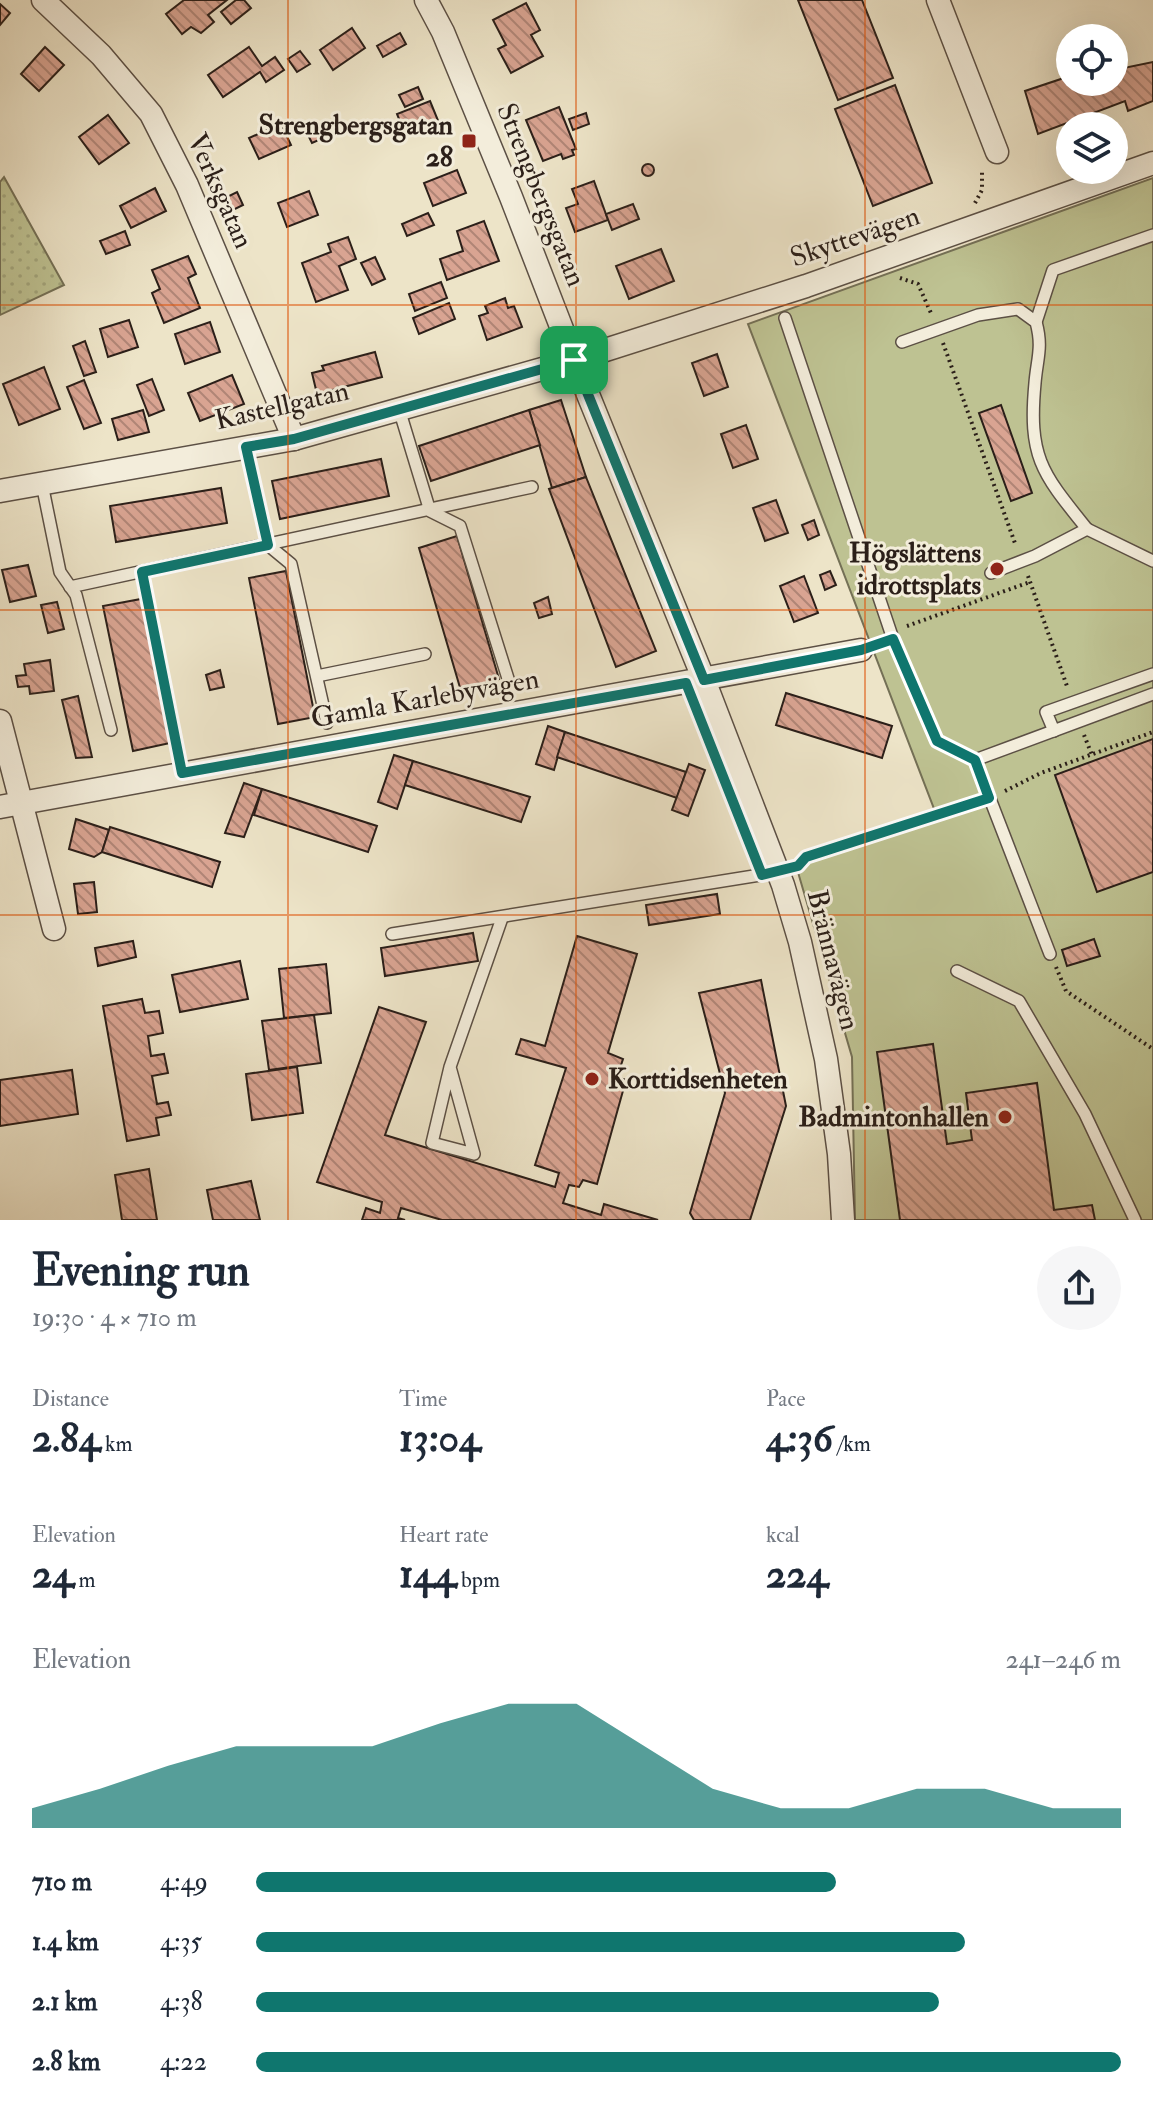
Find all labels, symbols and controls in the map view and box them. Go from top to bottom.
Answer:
map controls [1056,24,1128,184]
button: locate [1056,24,1128,96]
street label: Strengbergsgatan [488,98,594,292]
place label: Strengbergsgatan 28 [259,108,454,175]
button: layers [1056,112,1128,184]
street label: Verksgatan [179,128,261,254]
marker: Strengbergsgatan 28 [460,132,478,150]
street label: Skyttevägen [786,199,924,275]
pin [540,326,608,394]
icon: arrive [552,338,596,382]
street label: Kastellgatan [212,374,352,438]
place label: Högslättens idrottsplats [849,536,981,603]
marker: Högslättens idrottsplats [988,560,1006,578]
street label: Gamla Karlebyvägen [308,662,542,736]
street label: Brännavägen [799,886,867,1034]
place label: Korttidsenheten [608,1062,788,1097]
marker: Korttidsenheten [583,1070,601,1088]
place label: Badmintonhallen [798,1100,990,1135]
marker: Badmintonhallen [996,1108,1014,1126]
text: Evening run [32,1244,250,1299]
button: share [1037,1246,1121,1330]
text: 19:30 · 4 × 710 m [32,1302,197,1334]
text: Distance [32,1385,109,1413]
text: Time [399,1385,447,1413]
text: Pace [766,1385,805,1413]
text: 2.84 [32,1413,100,1464]
text: 13:04 [399,1413,480,1464]
text: 4:36 [766,1413,833,1464]
text: km [100,1430,133,1458]
text: /km [833,1430,871,1458]
text: Elevation [32,1521,116,1549]
text: Heart rate [399,1521,489,1549]
text: kcal [766,1521,800,1549]
text: 24 [32,1549,74,1600]
text: 144 [399,1549,456,1600]
text: 224 [766,1549,828,1600]
text: m [74,1566,96,1594]
text: bpm [456,1566,500,1594]
text: Elevation [32,1644,131,1676]
text: 241–246 m [1005,1644,1121,1676]
text: 710 m [32,1866,92,1898]
text: 4:49 [160,1866,208,1898]
text: 1.4 km [32,1926,99,1958]
text: 4:35 [160,1926,202,1958]
text: 2.1 km [32,1986,98,2018]
text: 4:38 [160,1986,203,2018]
text: 2.8 km [32,2046,100,2078]
text: 4:22 [160,2046,207,2078]

